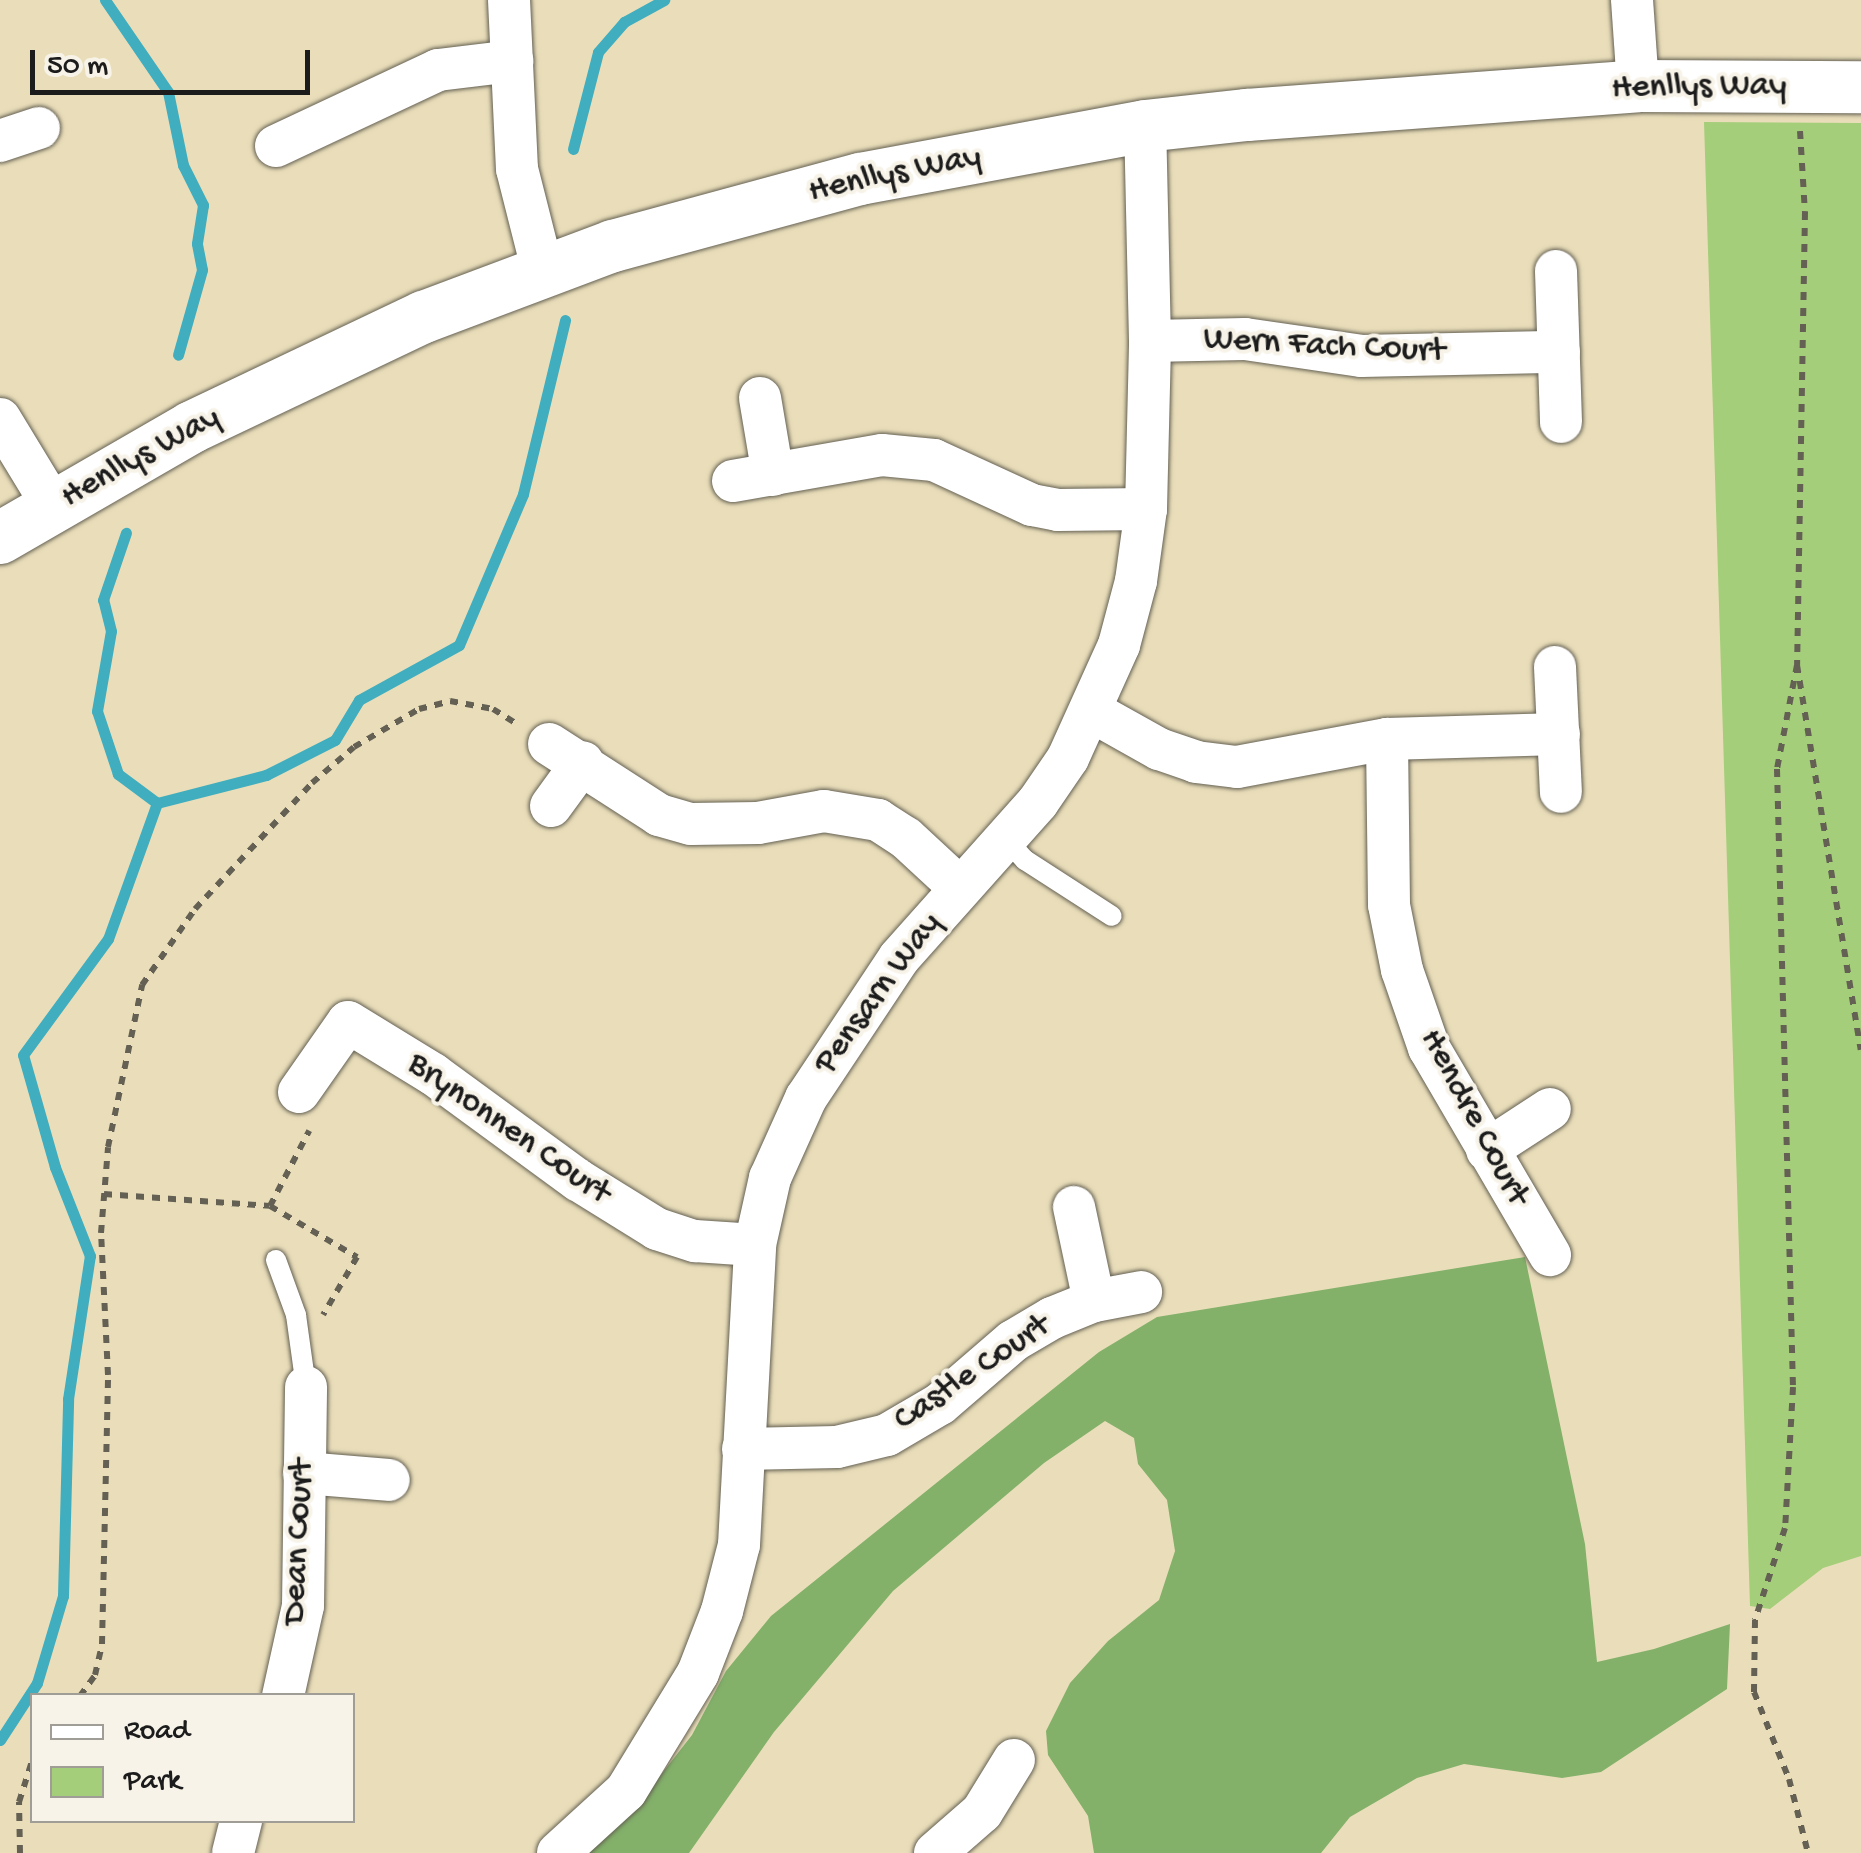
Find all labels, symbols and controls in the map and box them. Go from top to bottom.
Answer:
scale bar [35,30,315,92]
text: 50 m [47,50,108,85]
street label: Henllys Way [1611,65,1787,111]
street label: Henllys Way [805,136,985,214]
street label: Wern Fach Court [1202,320,1446,374]
street label: Henllys Way [54,397,228,519]
street label: Pensarn Way [806,905,952,1083]
street label: Hendre Court [1409,1022,1537,1214]
street label: Brynonnen Court [398,1044,618,1216]
street label: Castle Court [887,1306,1059,1442]
street label: Dean Court [275,1458,325,1626]
legend [30,1693,355,1823]
text: Road [124,1715,190,1750]
text: Park [124,1765,181,1800]

